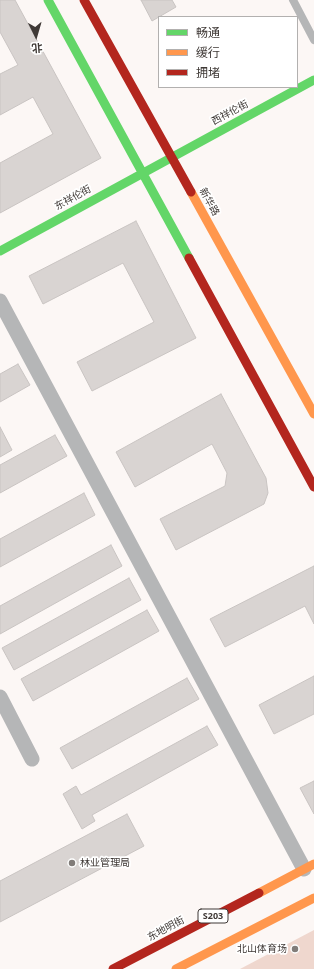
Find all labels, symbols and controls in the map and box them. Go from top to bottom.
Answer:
north arrow [16,16,56,56]
legend [158,16,298,88]
text: 畅通 [196,24,220,41]
text: 北 [31,41,43,56]
text: 缓行 [196,44,220,61]
text: 拥堵 [196,64,220,81]
street label: 西祥伦街 [210,98,250,128]
street label: 东祥伦街 [53,183,93,213]
street label: 新华路 [196,186,222,218]
place label: 林业管理局 [80,857,130,869]
marker: 林业管理局 [67,858,77,868]
road number: S203 [198,909,228,923]
street label: 东地明街 [146,914,186,944]
place label: 北山体育场 [237,943,287,955]
marker: 北山体育场 [290,944,300,954]

